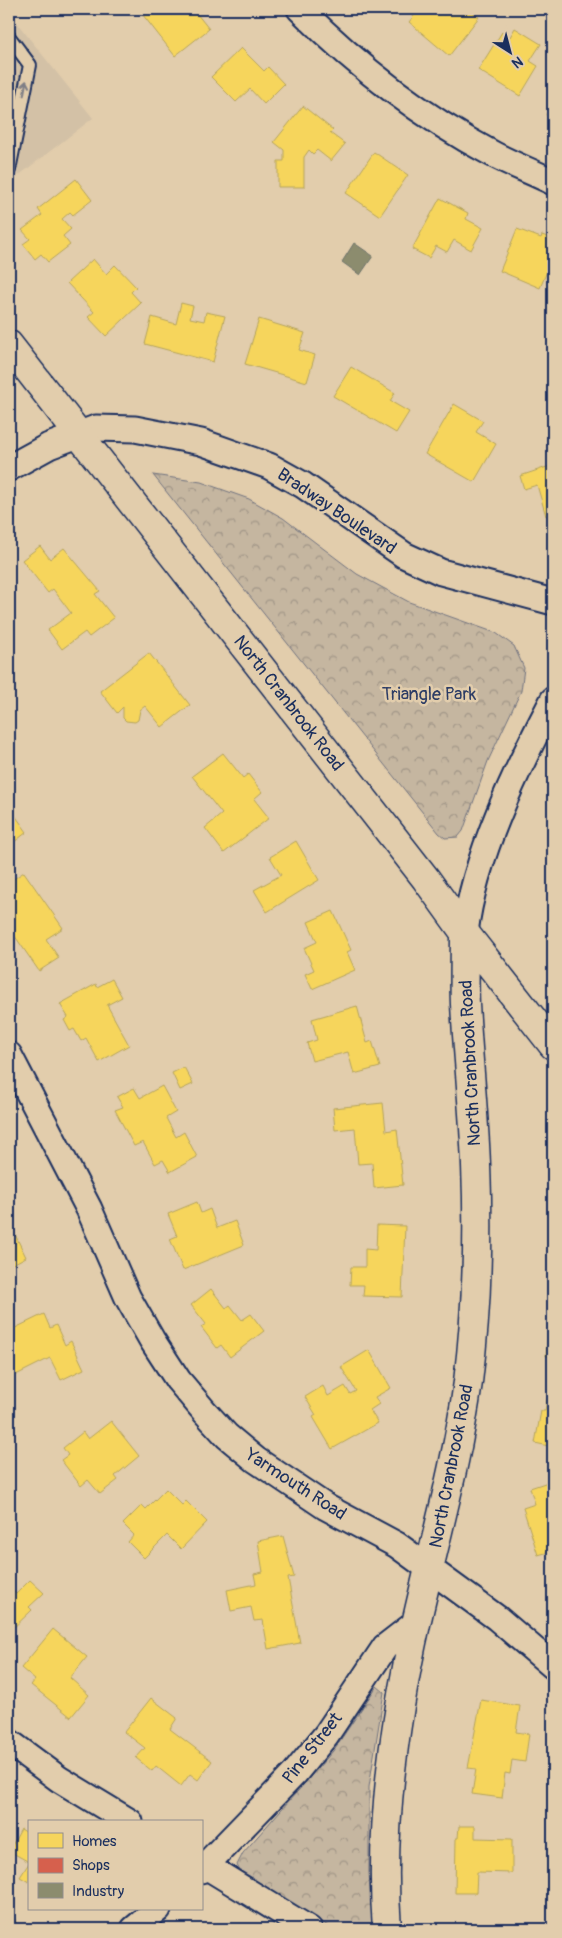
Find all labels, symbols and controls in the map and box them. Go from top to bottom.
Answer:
north arrow [484,28,534,78]
text: N [509,52,526,72]
one-way arrow [21,80,31,96]
street label: Bradway Boulevard [273,463,401,560]
street label: North Cranbrook Road [228,631,349,776]
park label: Triangle Park [382,683,477,706]
street label: North Cranbrook Road [455,979,486,1147]
street label: North Cranbrook Road [424,1382,479,1550]
street label: Yarmouth Road [240,1443,351,1526]
street label: Pine Street [277,1707,348,1789]
legend [28,1820,202,1910]
text: Homes [72,1832,117,1851]
text: Shops [72,1856,110,1875]
text: Industry [72,1882,125,1901]

